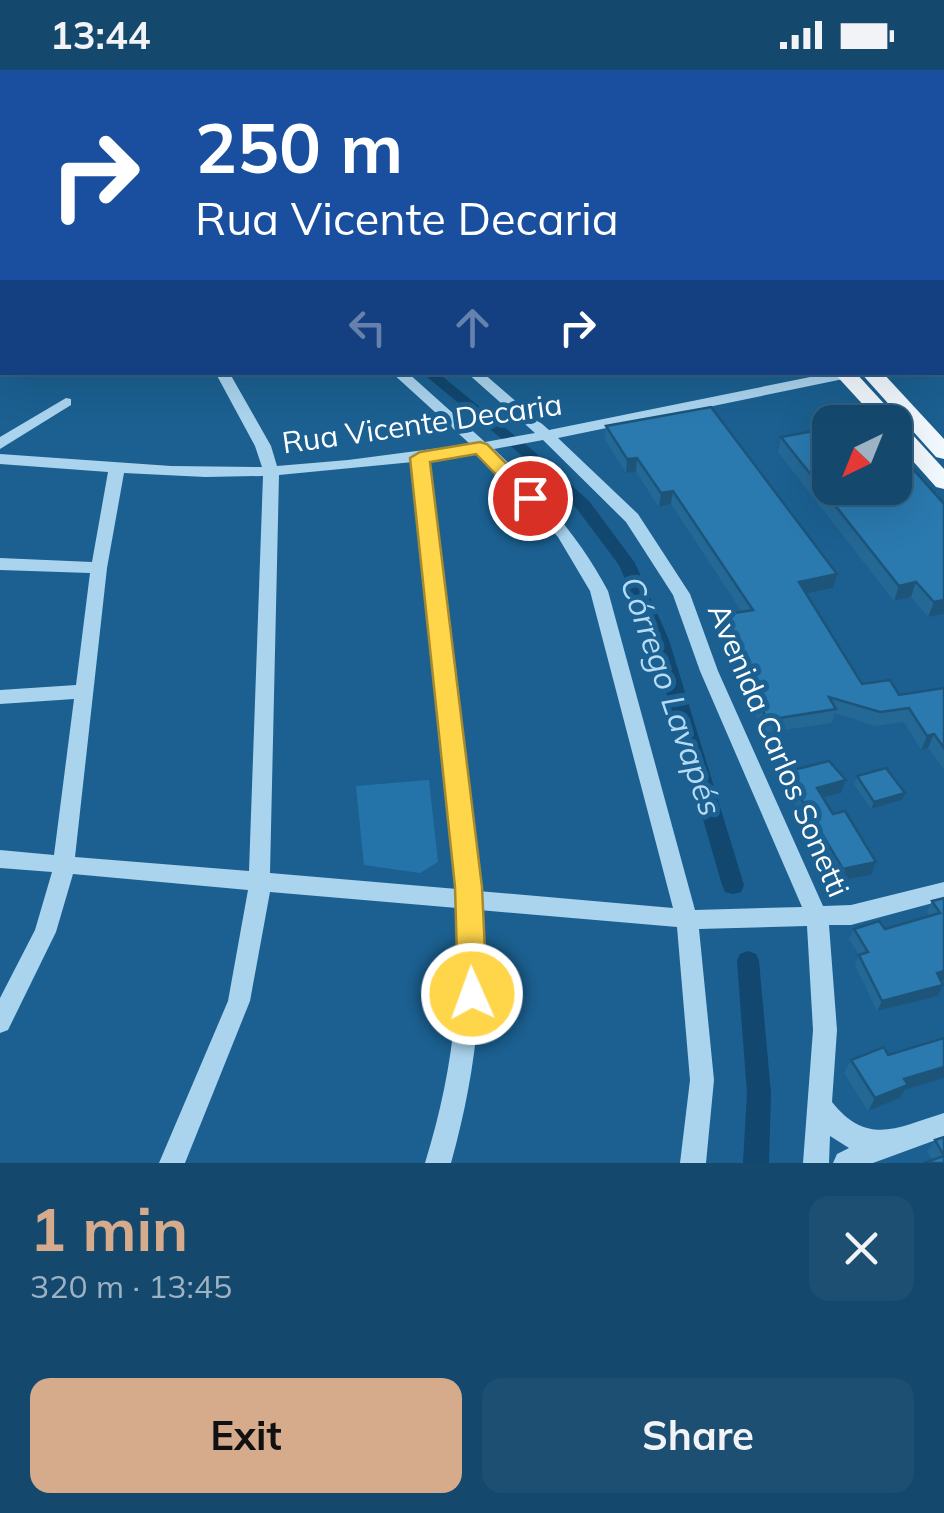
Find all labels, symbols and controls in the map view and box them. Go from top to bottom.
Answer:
text: 13:44 [50,11,151,59]
text: 250 m [195,103,403,191]
icon: right [30,110,160,240]
text: Rua Vicente Decaria [195,190,619,246]
icon: left [340,300,395,355]
icon: ahead [445,300,500,355]
icon: right [550,300,605,355]
street label: Rua Vicente Decaria [280,385,564,461]
north arrow [812,405,912,505]
map controls [812,405,912,505]
pin [488,456,573,541]
icon: arrive [503,471,558,526]
water label: Córrego Lavapés [612,571,732,821]
street label: Avenida Carlos Sonetti [700,598,858,902]
position arrow [420,942,524,1046]
text: 1 min [30,1191,188,1266]
button: close [809,1196,914,1301]
text: 320 m · 13:45 [30,1266,232,1306]
button: Exit [30,1378,462,1493]
button: Share [482,1378,914,1493]

